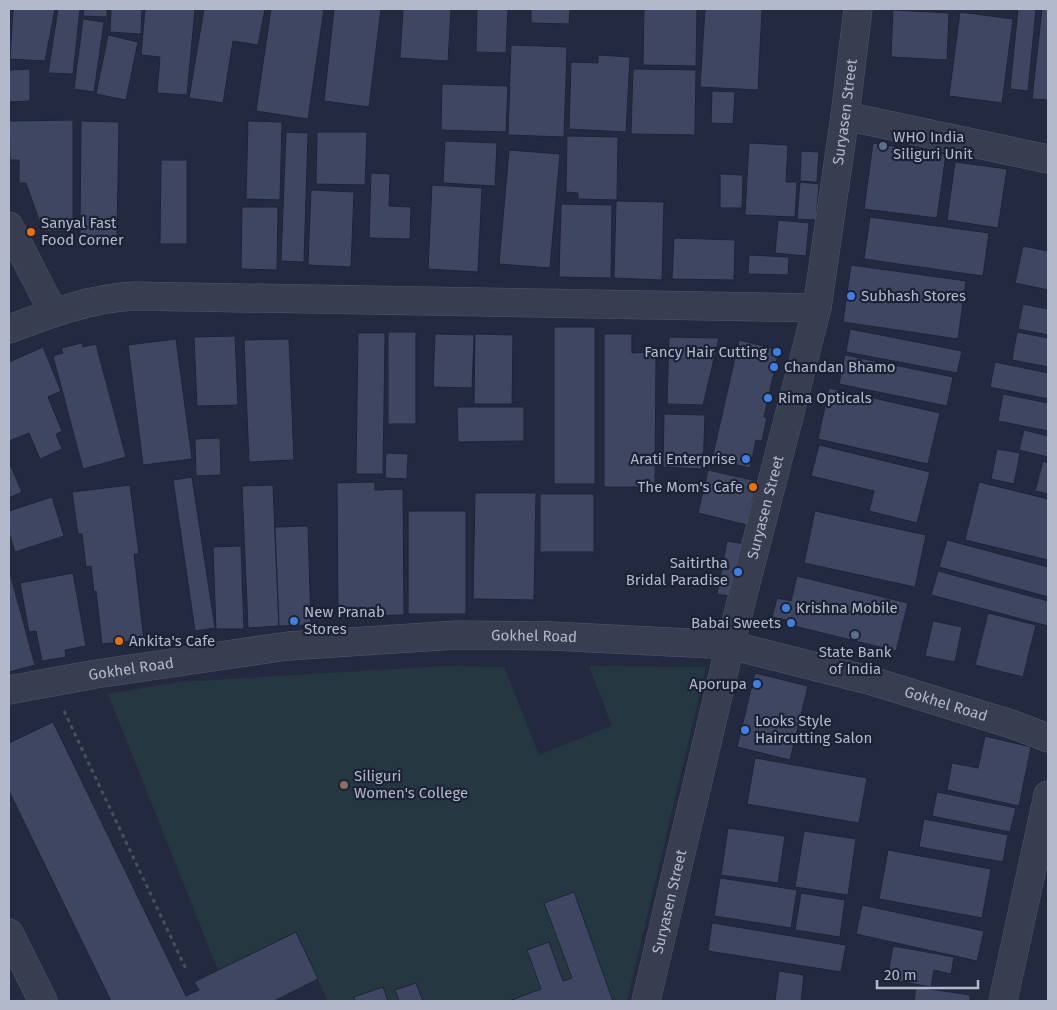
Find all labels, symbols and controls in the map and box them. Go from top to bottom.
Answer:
street label: Suryasen Street [829,57,861,166]
place label: WHO India Siliguri Unit [893,128,973,163]
marker: WHO India Siliguri Unit [877,140,889,152]
place label: Sanyal Fast Food Corner [41,214,124,249]
marker: Sanyal Fast Food Corner [25,226,37,238]
place label: Subhash Stores [861,287,966,305]
marker: Subhash Stores [845,290,857,302]
place label: Fancy Hair Cutting [644,343,767,361]
marker: Fancy Hair Cutting [771,346,783,358]
place label: Chandan Bhamo [784,358,896,376]
marker: Chandan Bhamo [768,361,780,373]
place label: Rima Opticals [778,389,872,407]
marker: Rima Opticals [762,392,774,404]
place label: Arati Enterprise [630,450,736,468]
marker: Arati Enterprise [740,453,752,465]
street label: Suryasen Street [744,453,788,561]
place label: The Mom's Cafe [638,478,743,496]
marker: The Mom's Cafe [747,481,759,493]
place label: Saitirtha Bridal Paradise [626,554,728,589]
marker: Saitirtha Bridal Paradise [732,566,744,578]
place label: Krishna Mobile [796,599,898,617]
marker: Krishna Mobile [780,602,792,614]
place label: New Pranab Stores [304,603,385,638]
place label: Babai Sweets [691,614,781,632]
marker: New Pranab Stores [288,615,300,627]
marker: Babai Sweets [785,617,797,629]
street label: Gokhel Road [491,626,578,646]
marker: State Bank of India [849,629,861,641]
place label: Ankita's Cafe [129,632,215,650]
marker: Ankita's Cafe [113,635,125,647]
place label: State Bank of India [819,643,892,678]
street label: Gokhel Road [87,654,175,684]
place label: Aporupa [689,675,747,693]
marker: Aporupa [751,678,763,690]
street label: Gokhel Road [902,683,990,725]
place label: Looks Style Haircutting Salon [755,712,872,747]
marker: Looks Style Haircutting Salon [739,724,751,736]
place label: Siliguri Women's College [354,767,468,802]
marker: Siliguri Women's College [338,779,350,791]
street label: Suryasen Street [648,847,691,956]
scale bar [877,958,978,990]
text: 20 m [884,966,917,984]

